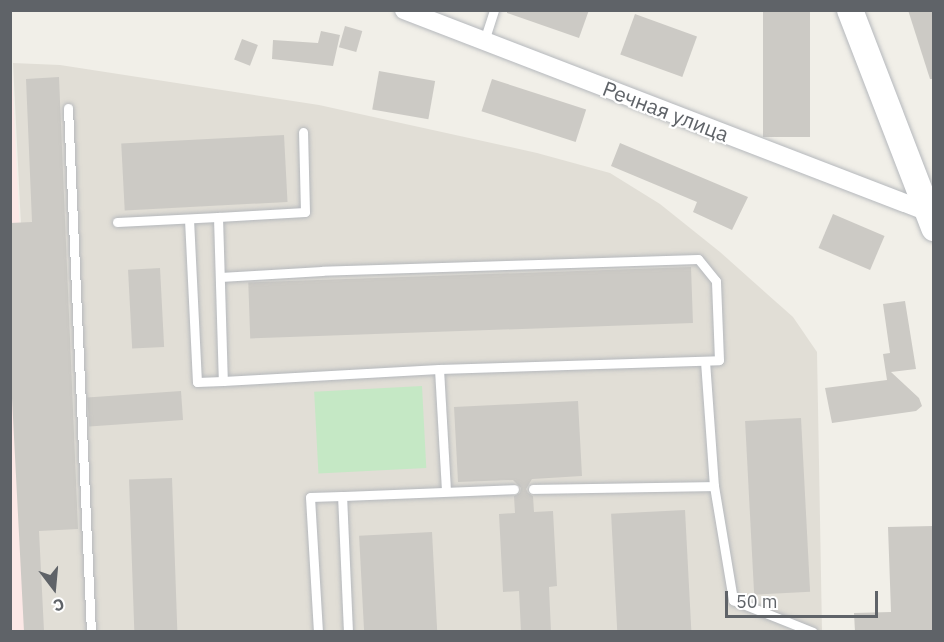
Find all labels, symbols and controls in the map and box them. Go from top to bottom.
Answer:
street label: Речная улица [599,75,733,147]
north arrow [24,558,84,618]
scale bar [728,579,881,617]
text: 50 m [736,590,778,613]
text: С [51,594,67,616]

